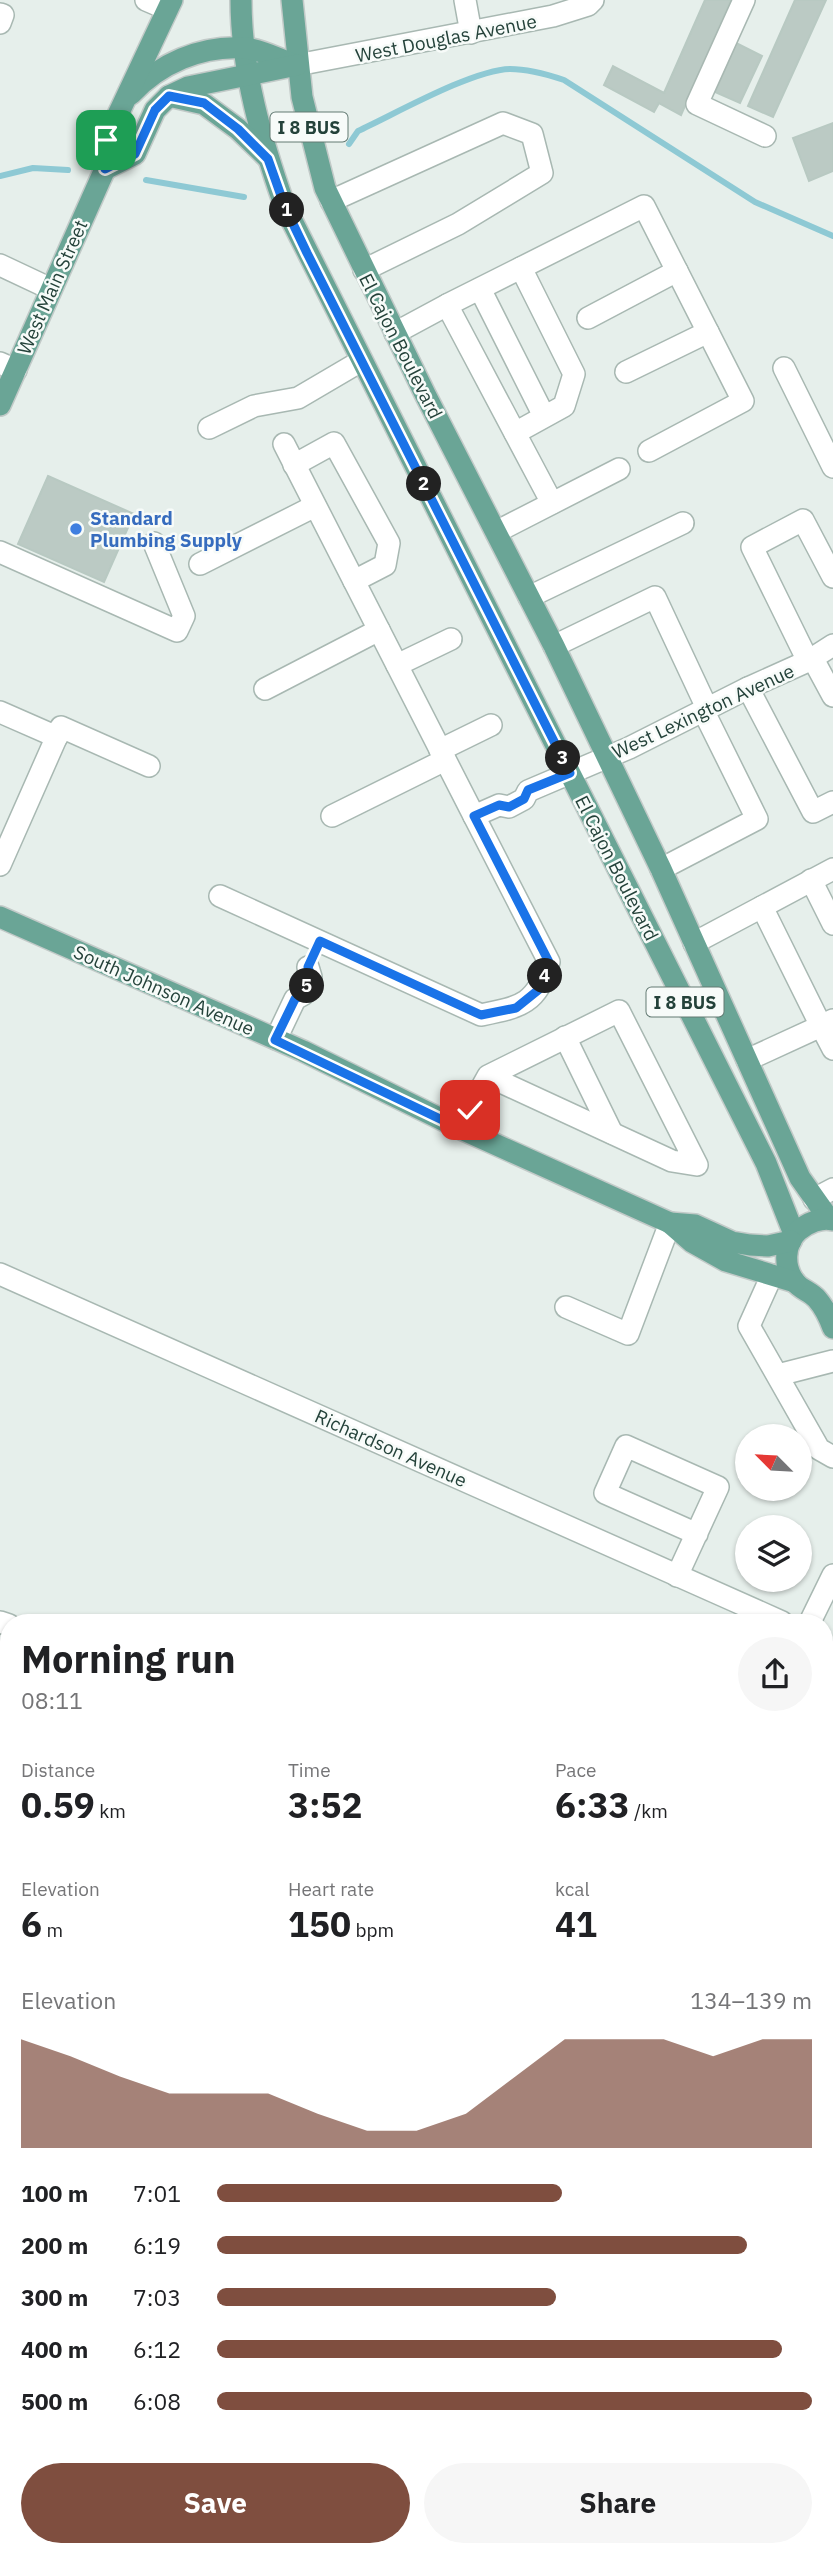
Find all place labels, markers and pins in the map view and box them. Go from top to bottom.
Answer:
pin [76,110,136,170]
pin: 1 [270,192,304,228]
pin: 2 [406,466,442,502]
place label: Standard Plumbing Supply [90,506,243,552]
marker: Standard Plumbing Supply [68,521,84,537]
pin: 3 [546,740,580,776]
pin: 4 [528,958,562,993]
pin: 5 [290,968,324,1004]
pin [440,1080,500,1140]

